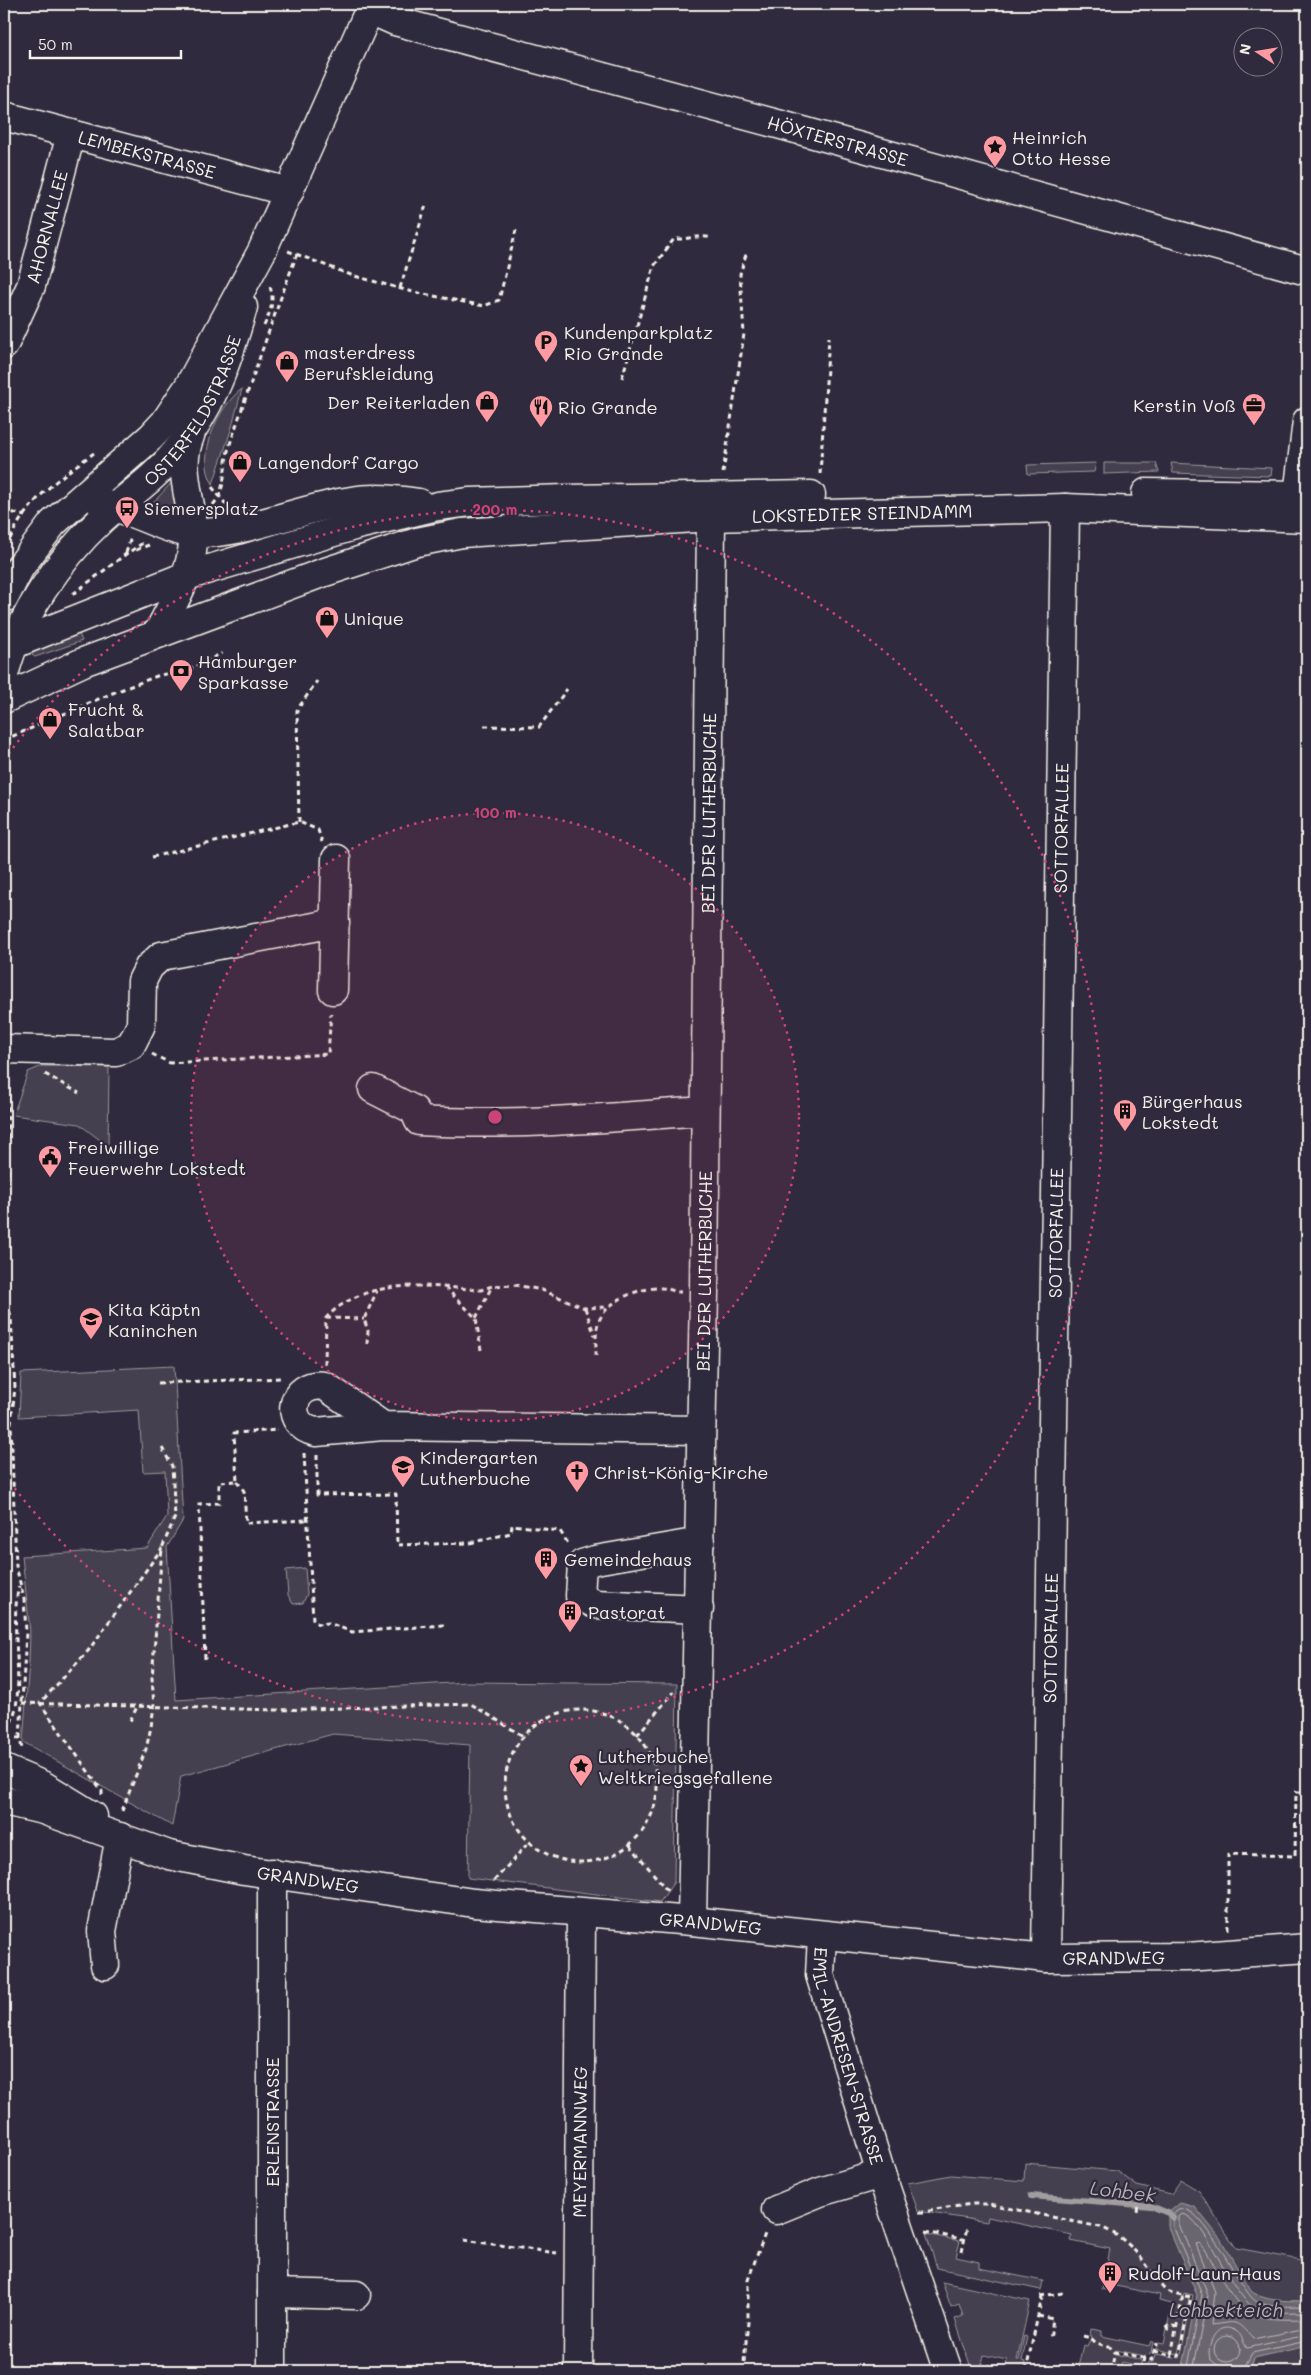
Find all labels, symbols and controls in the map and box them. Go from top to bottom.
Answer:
scale bar [30,28,181,60]
north arrow [1234,28,1284,78]
text: 50 m [38,34,73,54]
text: N [1234,42,1255,56]
street label: HÖXTERSTRASSE [765,110,911,172]
street label: LEMBEKSTRASSE [76,124,218,184]
place label: Heinrich Otto Hesse [1012,125,1111,170]
place icon: Heinrich Otto Hesse [982,134,1008,168]
street label: AHORNALLEE [20,168,73,286]
place label: Kundenparkplatz Rio Grande [564,320,713,365]
parking icon: Kundenparkplatz Rio Grande [533,329,559,363]
street label: OSTERFELDSTRASSE [138,332,246,491]
place label: masterdress Berufskleidung [304,340,433,385]
shop icon: masterdress Berufskleidung [274,349,300,383]
shop icon: Der Reiterladen [474,389,500,423]
place label: Der Reiterladen [327,390,470,414]
office icon: Kerstin Voß [1241,392,1267,426]
place label: Kerstin Voß [1133,393,1236,417]
restaurant icon: Rio Grande [528,394,554,428]
place label: Rio Grande [558,395,658,419]
shop icon: Langendorf Cargo [227,449,253,483]
place label: Langendorf Cargo [258,450,419,474]
bus stop icon: Siemersplatz [114,495,140,529]
place label: Siemersplatz [144,496,259,520]
street label: LOKSTEDTER STEINDAMM [752,498,973,528]
text: 200 m [473,499,518,519]
shop icon: Unique [314,605,340,639]
place label: Unique [344,606,404,630]
place label: Hamburger Sparkasse [198,649,297,694]
bank icon: Hamburger Sparkasse [168,658,194,692]
place label: Frucht & Salatbar [68,697,145,742]
shop icon: Frucht & Salatbar [37,706,63,740]
street label: BEI DER LUTHERBUCHE [695,713,721,914]
street label: SOTTORFALLEE [1048,763,1074,893]
text: 100 m [473,802,517,822]
place label: Bürgerhaus Lokstedt [1142,1089,1243,1134]
building icon: Bürgerhaus Lokstedt [1112,1098,1138,1132]
centre of rings [486,1108,504,1126]
place label: Freiwillige Feuerwehr Lokstedt [68,1135,246,1180]
public building icon: Freiwillige Feuerwehr Lokstedt [37,1144,63,1178]
street label: SOTTORFALLEE [1043,1168,1068,1298]
street label: BEI DER LUTHERBUCHE [690,1171,717,1372]
place label: Kita Käptn Kaninchen [108,1297,200,1342]
school or university icon: Kita Käptn Kaninchen [78,1306,104,1340]
place label: Kindergarten Lutherbuche [420,1445,538,1490]
school or university icon: Kindergarten Lutherbuche [390,1454,416,1488]
church icon: Christ-König-Kirche [564,1459,590,1493]
place label: Christ-König-Kirche [594,1460,768,1484]
building icon: Gemeindehaus [533,1546,559,1580]
place label: Gemeindehaus [564,1547,692,1571]
street label: SOTTORFALLEE [1037,1573,1063,1703]
building icon: Pastorat [557,1599,583,1633]
place label: Pastorat [588,1600,666,1624]
place label: Lutherbuche Weltkriegsgefallene [598,1744,773,1789]
place icon: Lutherbuche Weltkriegsgefallene [568,1753,594,1787]
street label: GRANDWEG [256,1860,360,1898]
street label: GRANDWEG [658,1906,763,1940]
street label: GRANDWEG [1062,1945,1165,1970]
street label: EMIL-ANDRESEN-STRASSE [808,1946,889,2168]
street label: ERLENSTRASSE [260,2057,284,2187]
street label: MEYERMANNWEG [567,2066,592,2218]
water label: Lohbek [1089,2175,1158,2208]
building icon: Rudolf-Laun-Haus [1097,2260,1123,2294]
place label: Rudolf-Laun-Haus [1128,2261,1281,2285]
water label: Lohbekteich [1169,2297,1283,2322]

